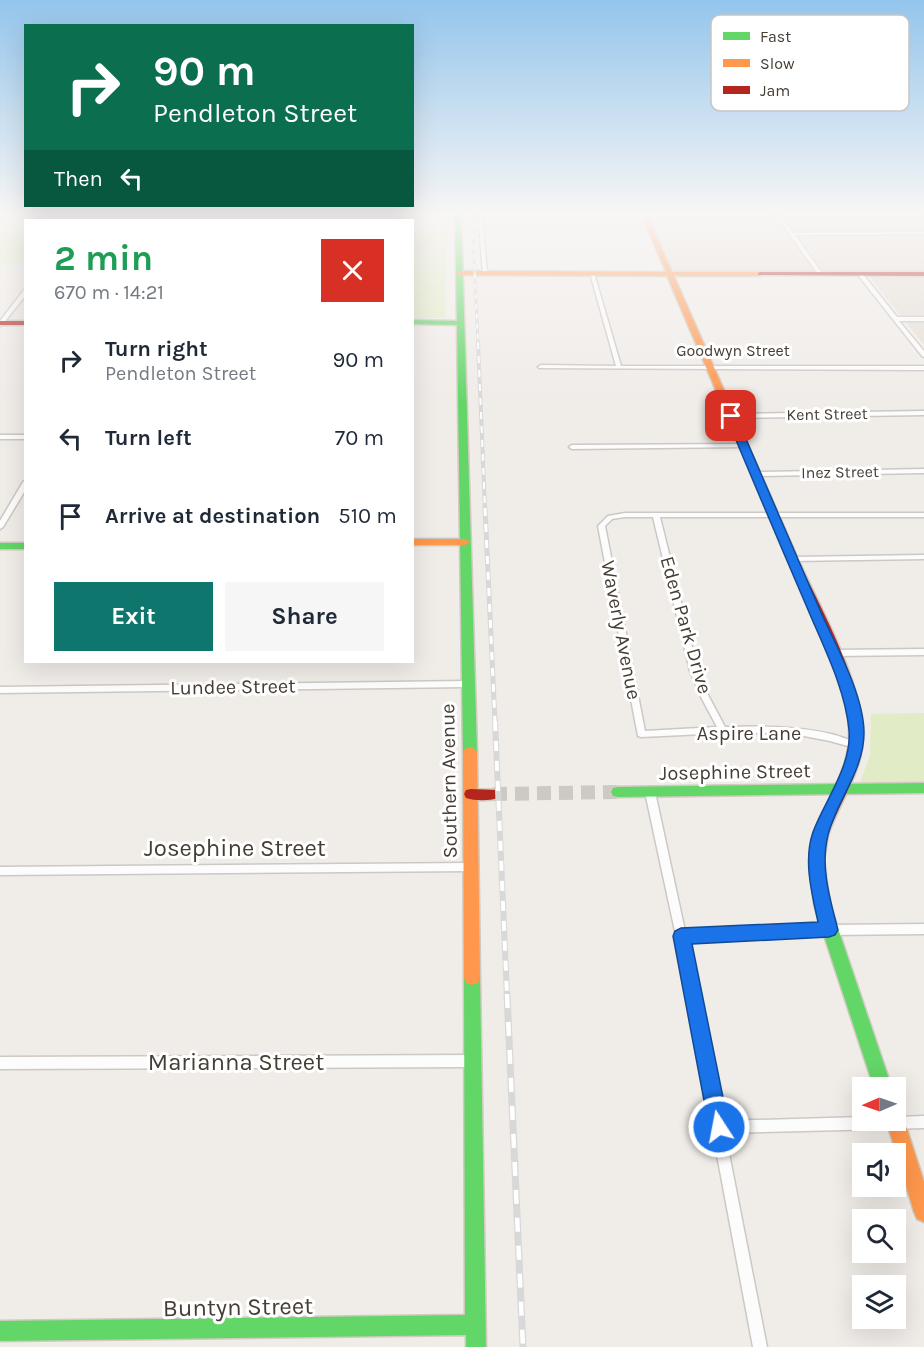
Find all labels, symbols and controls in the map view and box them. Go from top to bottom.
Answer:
legend [711,15,909,111]
text: Fast [760,27,791,46]
text: 90 m [153,46,256,96]
icon: right [54,48,132,126]
text: Slow [760,54,795,73]
text: Jam [760,81,790,100]
text: Pendleton Street [153,97,357,129]
icon: left [115,162,148,195]
text: Then [54,166,103,192]
text: 2 min [54,237,153,279]
button: close [321,239,384,302]
text: 670 m · 14:21 [54,281,164,304]
text: Turn right [105,336,208,362]
street label: Goodwyn Street [676,341,790,360]
icon: right [54,344,87,377]
text: 90 m [332,347,384,373]
text: Pendleton Street [105,362,256,385]
pin [705,390,756,441]
icon: arrive [714,399,747,432]
street label: Kent Street [786,404,868,424]
icon: left [54,422,87,455]
text: Turn left [105,425,192,451]
text: 70 m [335,425,384,451]
street label: Inez Street [801,462,879,482]
icon: arrive [54,500,87,533]
text: Arrive at destination [105,503,320,529]
text: 510 m [338,503,397,529]
street label: Eden Park Drive [655,553,717,697]
street label: Waverly Avenue [596,558,646,702]
button: Exit [54,582,213,651]
button: Share [225,582,384,651]
street label: Lundee Street [170,674,296,700]
street label: Southern Avenue [436,703,462,859]
street label: Aspire Lane [697,722,801,745]
street label: Josephine Street [659,759,811,785]
street label: Josephine Street [144,834,326,862]
street label: Marianna Street [148,1048,324,1076]
north arrow [852,1077,906,1131]
map controls [852,1077,906,1329]
position arrow [687,1095,751,1159]
button: sound [852,1143,906,1197]
button: search [852,1209,906,1263]
button: layers [852,1275,906,1329]
street label: Buntyn Street [163,1292,313,1322]

